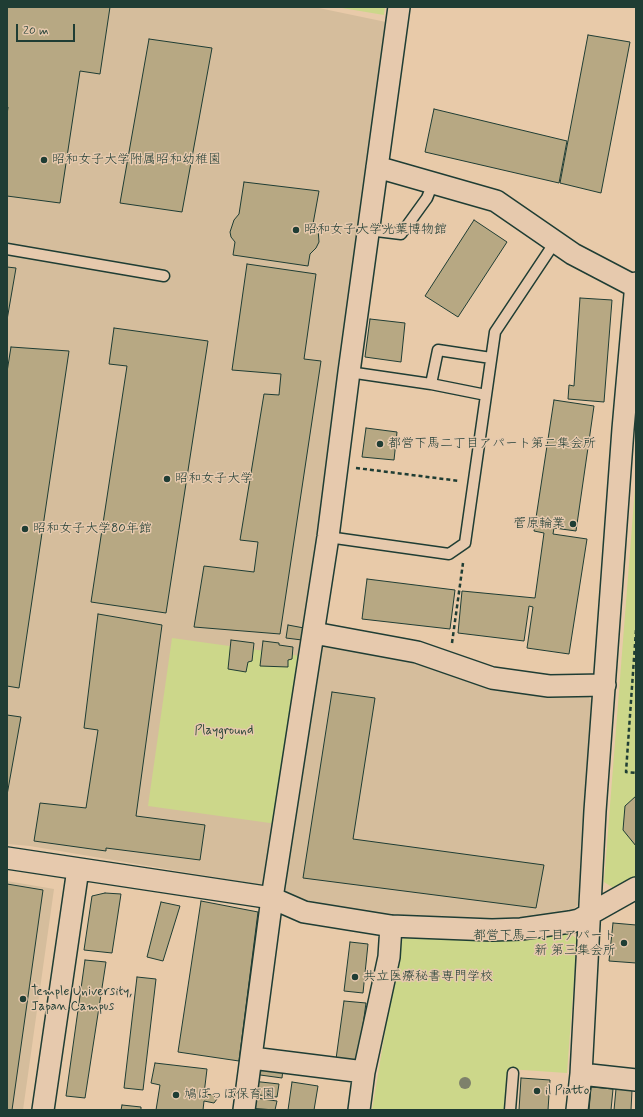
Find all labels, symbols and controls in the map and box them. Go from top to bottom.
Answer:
scale bar [18,16,77,42]
text: 20 m [23,23,49,39]
place label: 昭和女子大学附属昭和幼稚園 [52,152,221,168]
marker: 昭和女子大学附属昭和幼稚園 [39,155,49,165]
place label: 昭和女子大学光葉博物館 [304,222,447,238]
marker: 昭和女子大学光葉博物館 [291,225,301,235]
place label: 都営下馬二丁目アパート第二集会所 [388,436,596,452]
marker: 都営下馬二丁目アパート第二集会所 [375,439,385,449]
place label: 昭和女子大学 [175,471,253,487]
marker: 昭和女子大学 [162,474,172,484]
place label: 菅原輪業 [513,516,565,532]
marker: 菅原輪業 [568,519,578,529]
place label: 昭和女子大学80年館 [33,521,152,537]
marker: 昭和女子大学80年館 [20,524,30,534]
park label: Playground [195,723,253,739]
place label: 都営下馬二丁目アパート 新 第三集会所 [473,928,616,959]
marker: 都営下馬二丁目アパート 新 第三集会所 [619,938,629,948]
place label: 共立医療秘書専門学校 [363,969,493,985]
marker: 共立医療秘書専門学校 [350,972,360,982]
place label: Temple University, Japan Campus [31,984,132,1015]
marker: Temple University, Japan Campus [18,994,28,1004]
place label: il Piatto [545,1083,589,1099]
marker: il Piatto [532,1086,542,1096]
place label: 鳩ぽっぽ保育園 [184,1087,275,1103]
marker: 鳩ぽっぽ保育園 [171,1090,181,1100]

